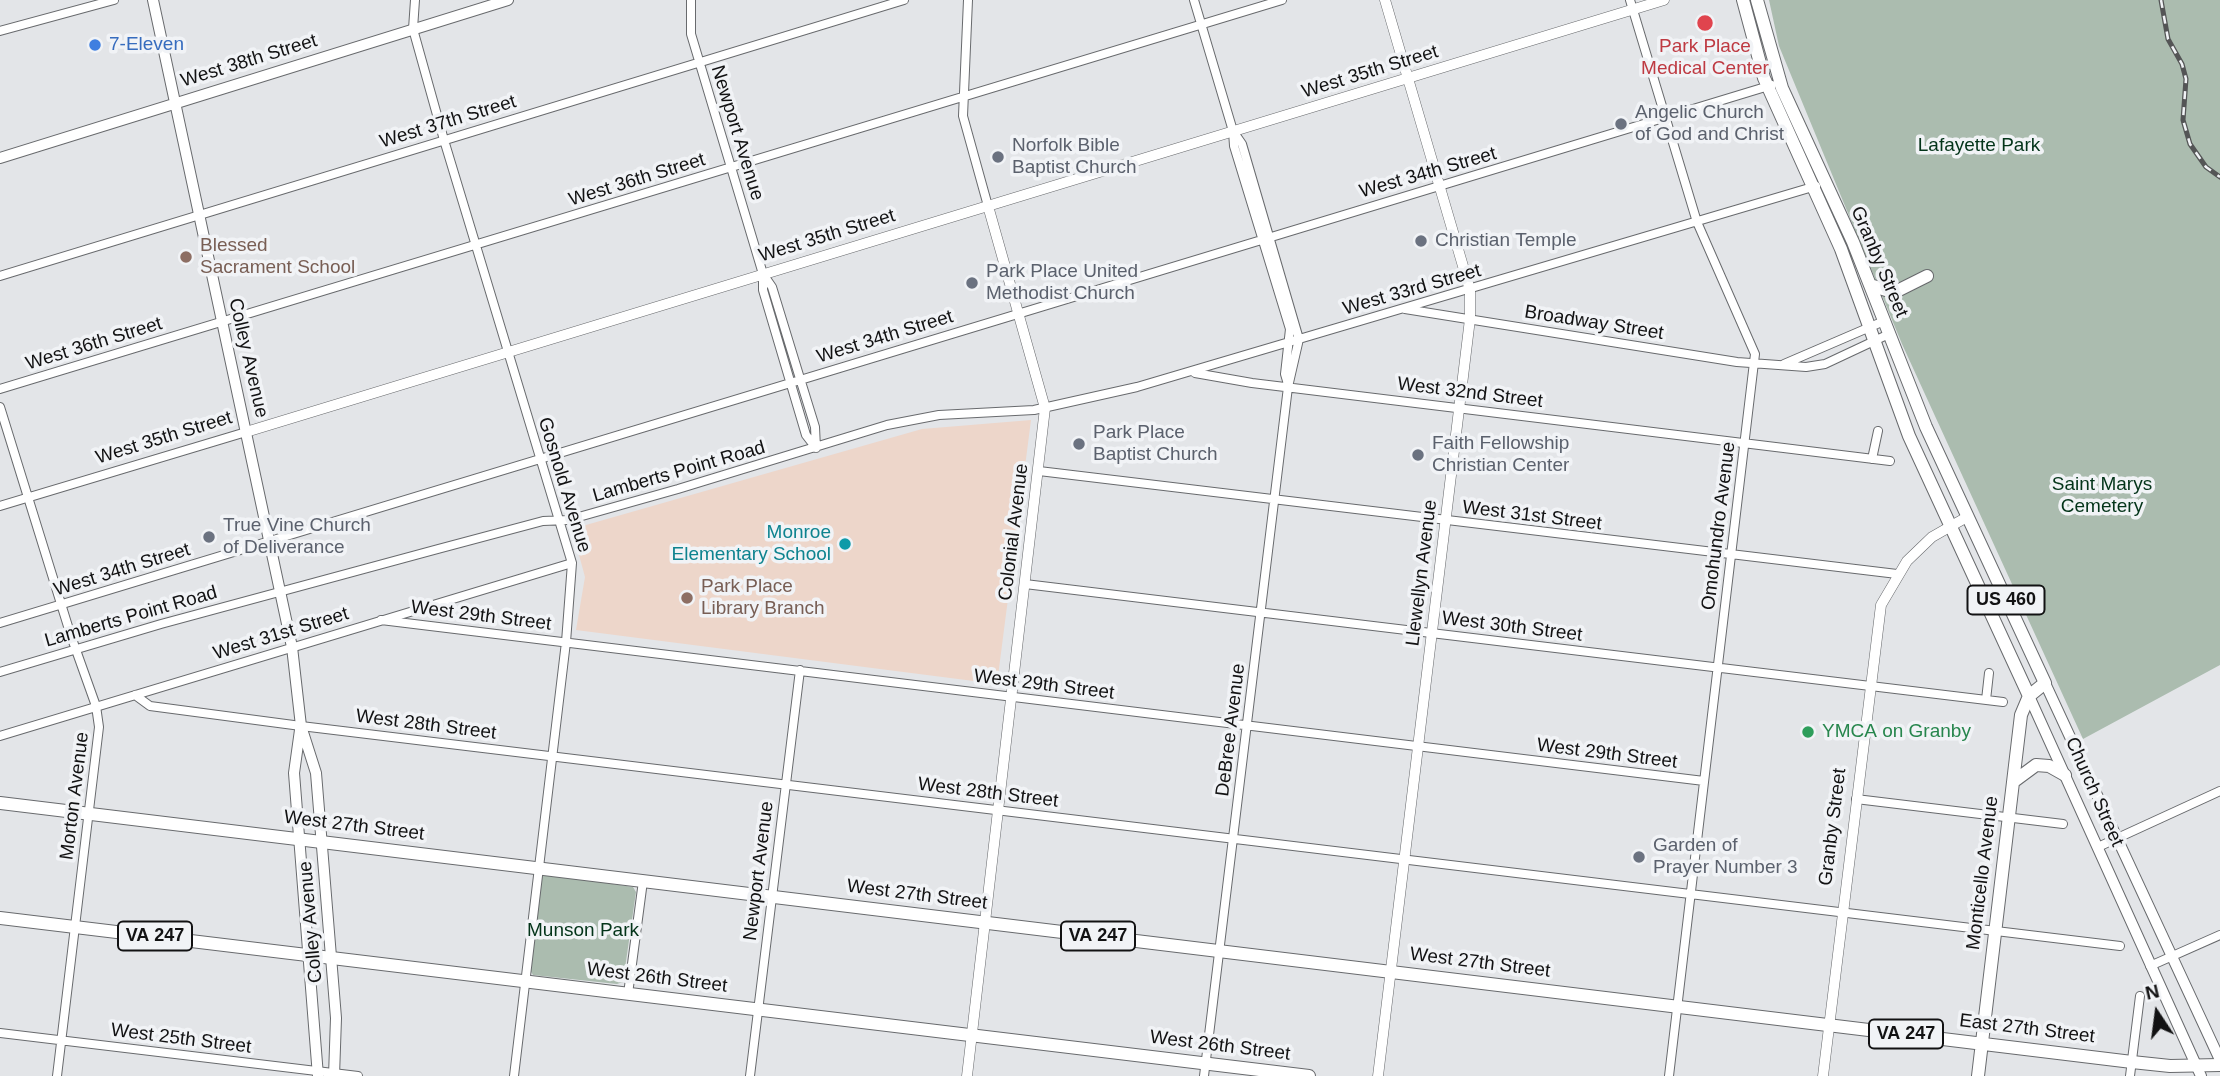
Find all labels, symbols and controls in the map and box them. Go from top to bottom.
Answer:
marker: Park Place Medical Center [1695,13,1715,33]
street label: West 38th Street [178,29,320,93]
place label: 7-Eleven [109,34,184,56]
place label: Park Place Medical Center [1641,36,1769,80]
marker: 7-Eleven [87,37,103,53]
street label: West 35th Street [1299,40,1441,104]
street label: Newport Avenue [706,63,768,203]
street label: West 37th Street [377,90,519,154]
place label: Angelic Church of God and Christ [1635,102,1784,146]
marker: Angelic Church of God and Christ [1613,116,1629,132]
place label: Norfolk Bible Baptist Church [1012,135,1137,179]
park label: Lafayette Park [1918,135,2040,157]
street label: West 34th Street [1357,143,1499,203]
street label: West 36th Street [566,148,708,212]
marker: Norfolk Bible Baptist Church [990,149,1006,165]
street label: Granby Street [1845,203,1913,321]
street label: West 35th Street [756,204,898,268]
place label: Christian Temple [1435,230,1576,252]
marker: Christian Temple [1413,233,1429,249]
place label: Blessed Sacrament School [200,235,355,279]
marker: Blessed Sacrament School [178,249,194,265]
street label: West 33rd Street [1341,259,1483,321]
place label: Park Place United Methodist Church [986,261,1138,305]
marker: Park Place United Methodist Church [964,275,980,291]
street label: Colley Avenue [223,296,273,420]
street label: Broadway Street [1523,301,1665,345]
street label: West 34th Street [814,305,956,369]
street label: West 36th Street [23,312,165,376]
street label: West 32nd Street [1396,373,1544,413]
street label: West 35th Street [93,406,235,470]
street label: Gosnold Avenue [533,415,595,555]
place label: Park Place Baptist Church [1093,422,1218,466]
place label: Faith Fellowship Christian Center [1432,433,1569,477]
street label: Lamberts Point Road [590,436,768,508]
marker: Park Place Baptist Church [1071,436,1087,452]
street label: Omohundro Avenue [1697,440,1741,612]
marker: Faith Fellowship Christian Center [1410,447,1426,463]
street label: Colonial Avenue [994,462,1034,602]
park label: Saint Marys Cemetery [2052,474,2152,518]
street label: West 31st Street [1461,496,1603,536]
street label: Llewellyn Avenue [1402,498,1442,648]
place label: True Vine Church of Deliverance [223,515,371,559]
place label: Monroe Elementary School [672,522,831,566]
marker: True Vine Church of Deliverance [201,529,217,545]
marker: Monroe Elementary School [837,536,853,552]
street label: West 34th Street [51,538,193,602]
place label: Park Place Library Branch [701,576,825,620]
street label: Lamberts Point Road [42,581,220,653]
road number: US 460 [1968,586,2044,614]
marker: Park Place Library Branch [679,590,695,606]
street label: West 29th Street [410,596,552,636]
street label: West 31st Street [211,603,351,665]
street label: West 30th Street [1441,607,1583,647]
street label: DeBree Avenue [1212,662,1250,798]
street label: West 29th Street [973,665,1115,705]
street label: West 28th Street [355,705,497,745]
place label: YMCA on Granby [1822,721,1971,743]
marker: YMCA on Granby [1800,724,1816,740]
street label: Morton Avenue [56,731,94,861]
street label: West 29th Street [1536,734,1678,774]
street label: Church Street [2060,734,2128,850]
street label: Granby Street [1814,767,1852,887]
street label: West 28th Street [917,773,1059,813]
street label: Monticello Avenue [1962,795,2004,951]
street label: Newport Avenue [739,800,779,942]
street label: West 27th Street [283,806,425,846]
place label: Garden of Prayer Number 3 [1653,835,1798,879]
marker: Garden of Prayer Number 3 [1631,849,1647,865]
street label: Colley Avenue [294,860,328,984]
street label: West 27th Street [846,875,988,915]
park label: Munson Park [527,920,639,942]
road number: VA 247 [118,922,192,951]
road number: VA 247 [1061,922,1135,951]
street label: West 27th Street [1409,943,1551,983]
street label: West 26th Street [586,958,728,998]
north arrow [2122,978,2192,1048]
text: N [2143,980,2161,1004]
street label: East 27th Street [1958,1009,2096,1049]
street label: West 25th Street [110,1019,252,1059]
road number: VA 247 [1869,1020,1943,1049]
street label: West 26th Street [1149,1026,1291,1066]

